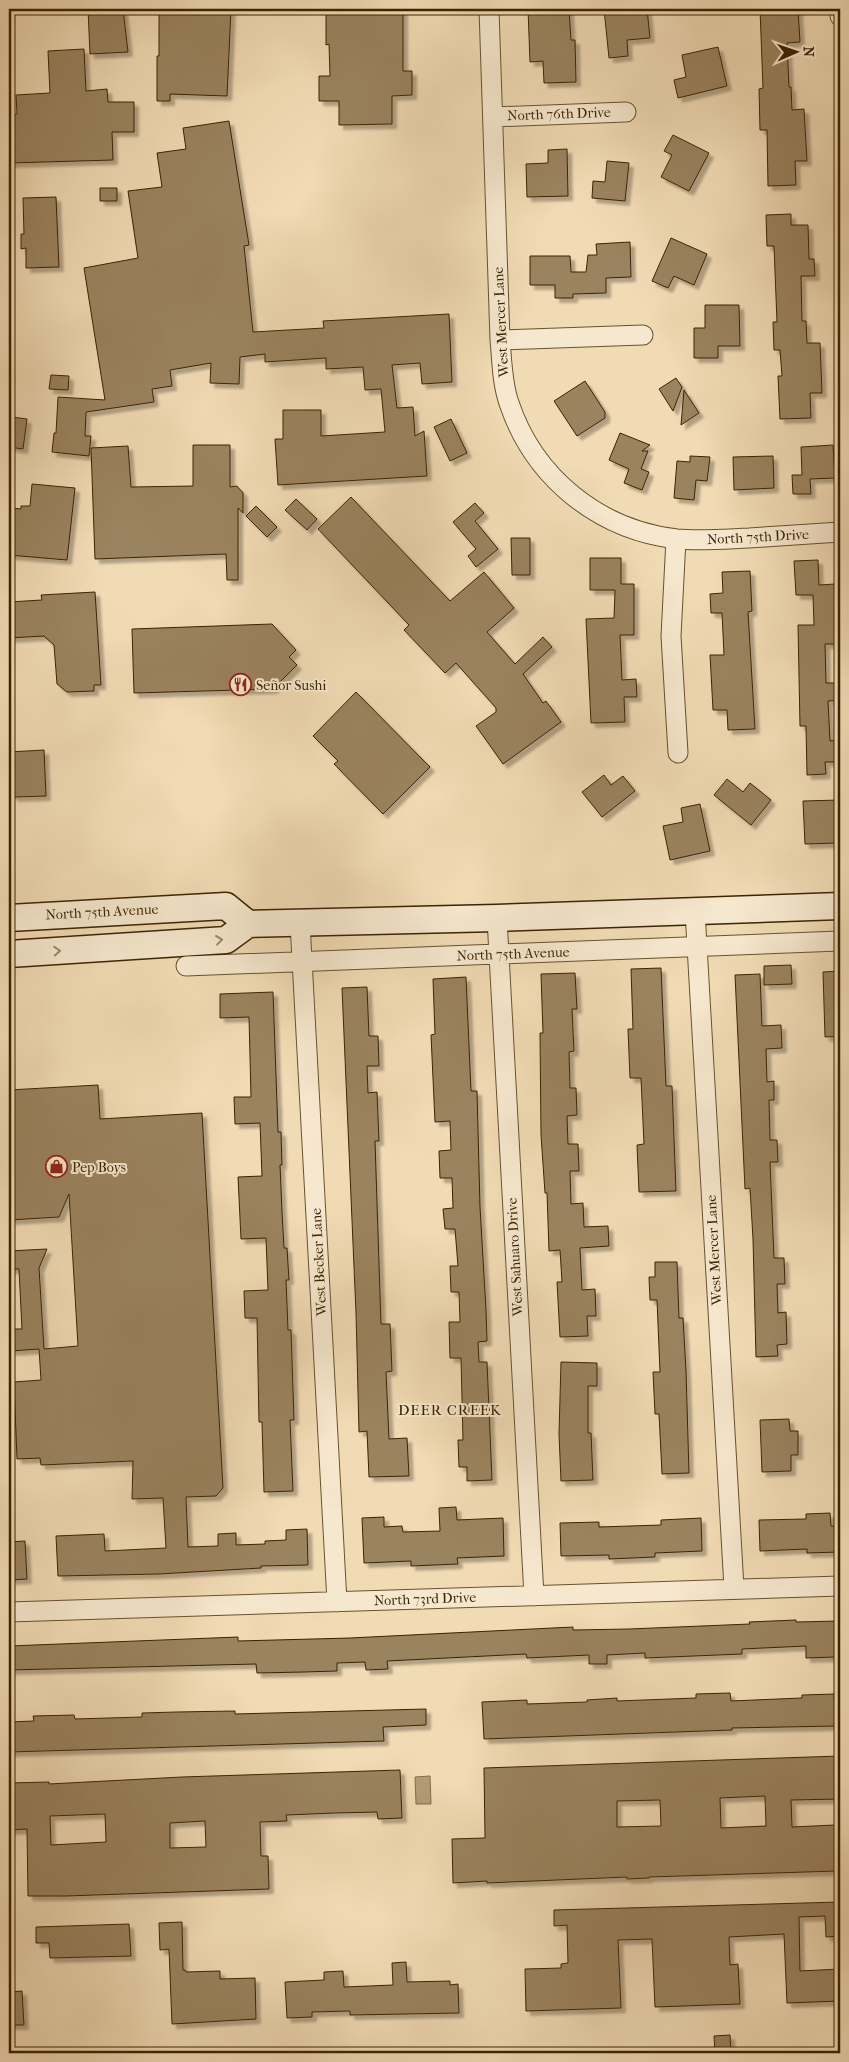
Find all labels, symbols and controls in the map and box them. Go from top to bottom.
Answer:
north arrow [772,28,822,78]
text: N [800,46,817,58]
street label: North 76th Drive [507,104,611,124]
street label: West Mercer Lane [490,266,512,379]
street label: North 75th Drive [707,526,810,548]
restaurant icon: Señor Sushi [228,673,252,697]
place label: Señor Sushi [256,677,326,694]
street label: North 75th Avenue [45,901,159,923]
one-way arrow [216,935,224,946]
street label: North 75th Avenue [456,944,570,964]
one-way arrow [54,945,62,956]
shop icon: Pep Boys [44,1155,68,1179]
place label: Pep Boys [72,1159,126,1176]
street label: West Mercer Lane [703,1194,725,1307]
street label: West Sahuaro Drive [503,1197,527,1318]
street label: West Becker Lane [308,1208,330,1317]
district label: DEER CREEK [398,1401,502,1419]
street label: North 73rd Drive [374,1589,477,1609]

